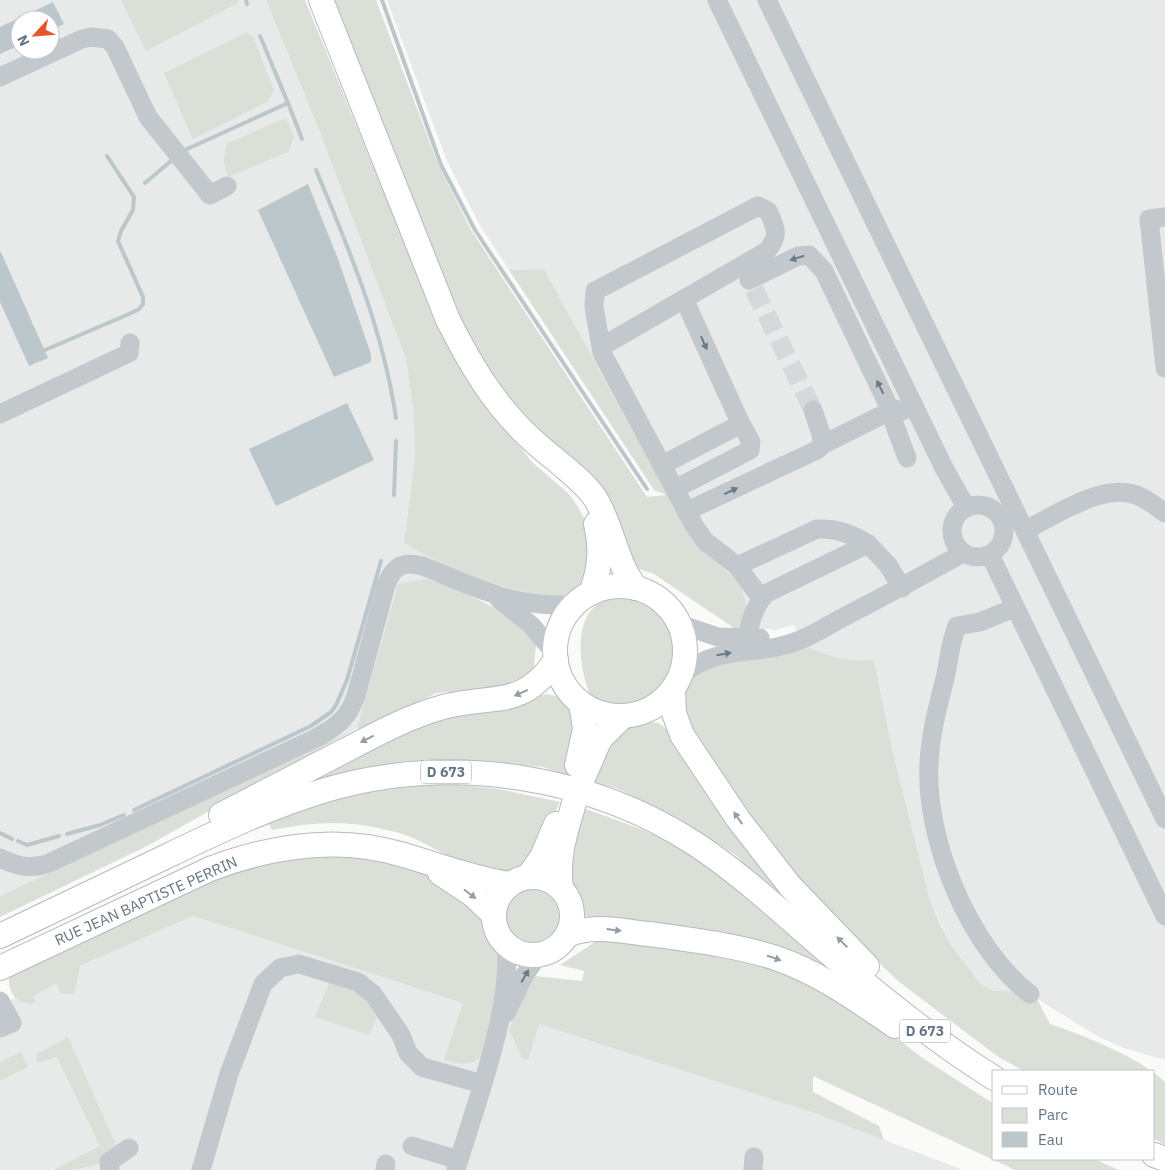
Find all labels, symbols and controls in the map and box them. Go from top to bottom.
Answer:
north arrow [10,10,60,60]
text: N [13,32,34,49]
one-way arrow [790,254,805,262]
one-way arrow [701,336,709,350]
one-way arrow [875,380,883,394]
one-way arrow [724,486,738,494]
one-way arrow [716,649,732,657]
one-way arrow [514,689,528,697]
one-way arrow [360,735,374,743]
road number: D 673 [421,760,471,784]
one-way arrow [733,812,743,825]
street label: RUE JEAN BAPTISTE PERRIN [52,852,240,949]
one-way arrow [463,889,477,899]
one-way arrow [607,926,623,934]
one-way arrow [837,937,849,949]
one-way arrow [767,954,782,962]
one-way arrow [521,968,529,983]
road number: D 673 [900,1019,950,1042]
legend [992,1070,1155,1160]
text: Route [1038,1080,1078,1099]
text: Parc [1038,1105,1068,1124]
text: Eau [1038,1130,1063,1149]

